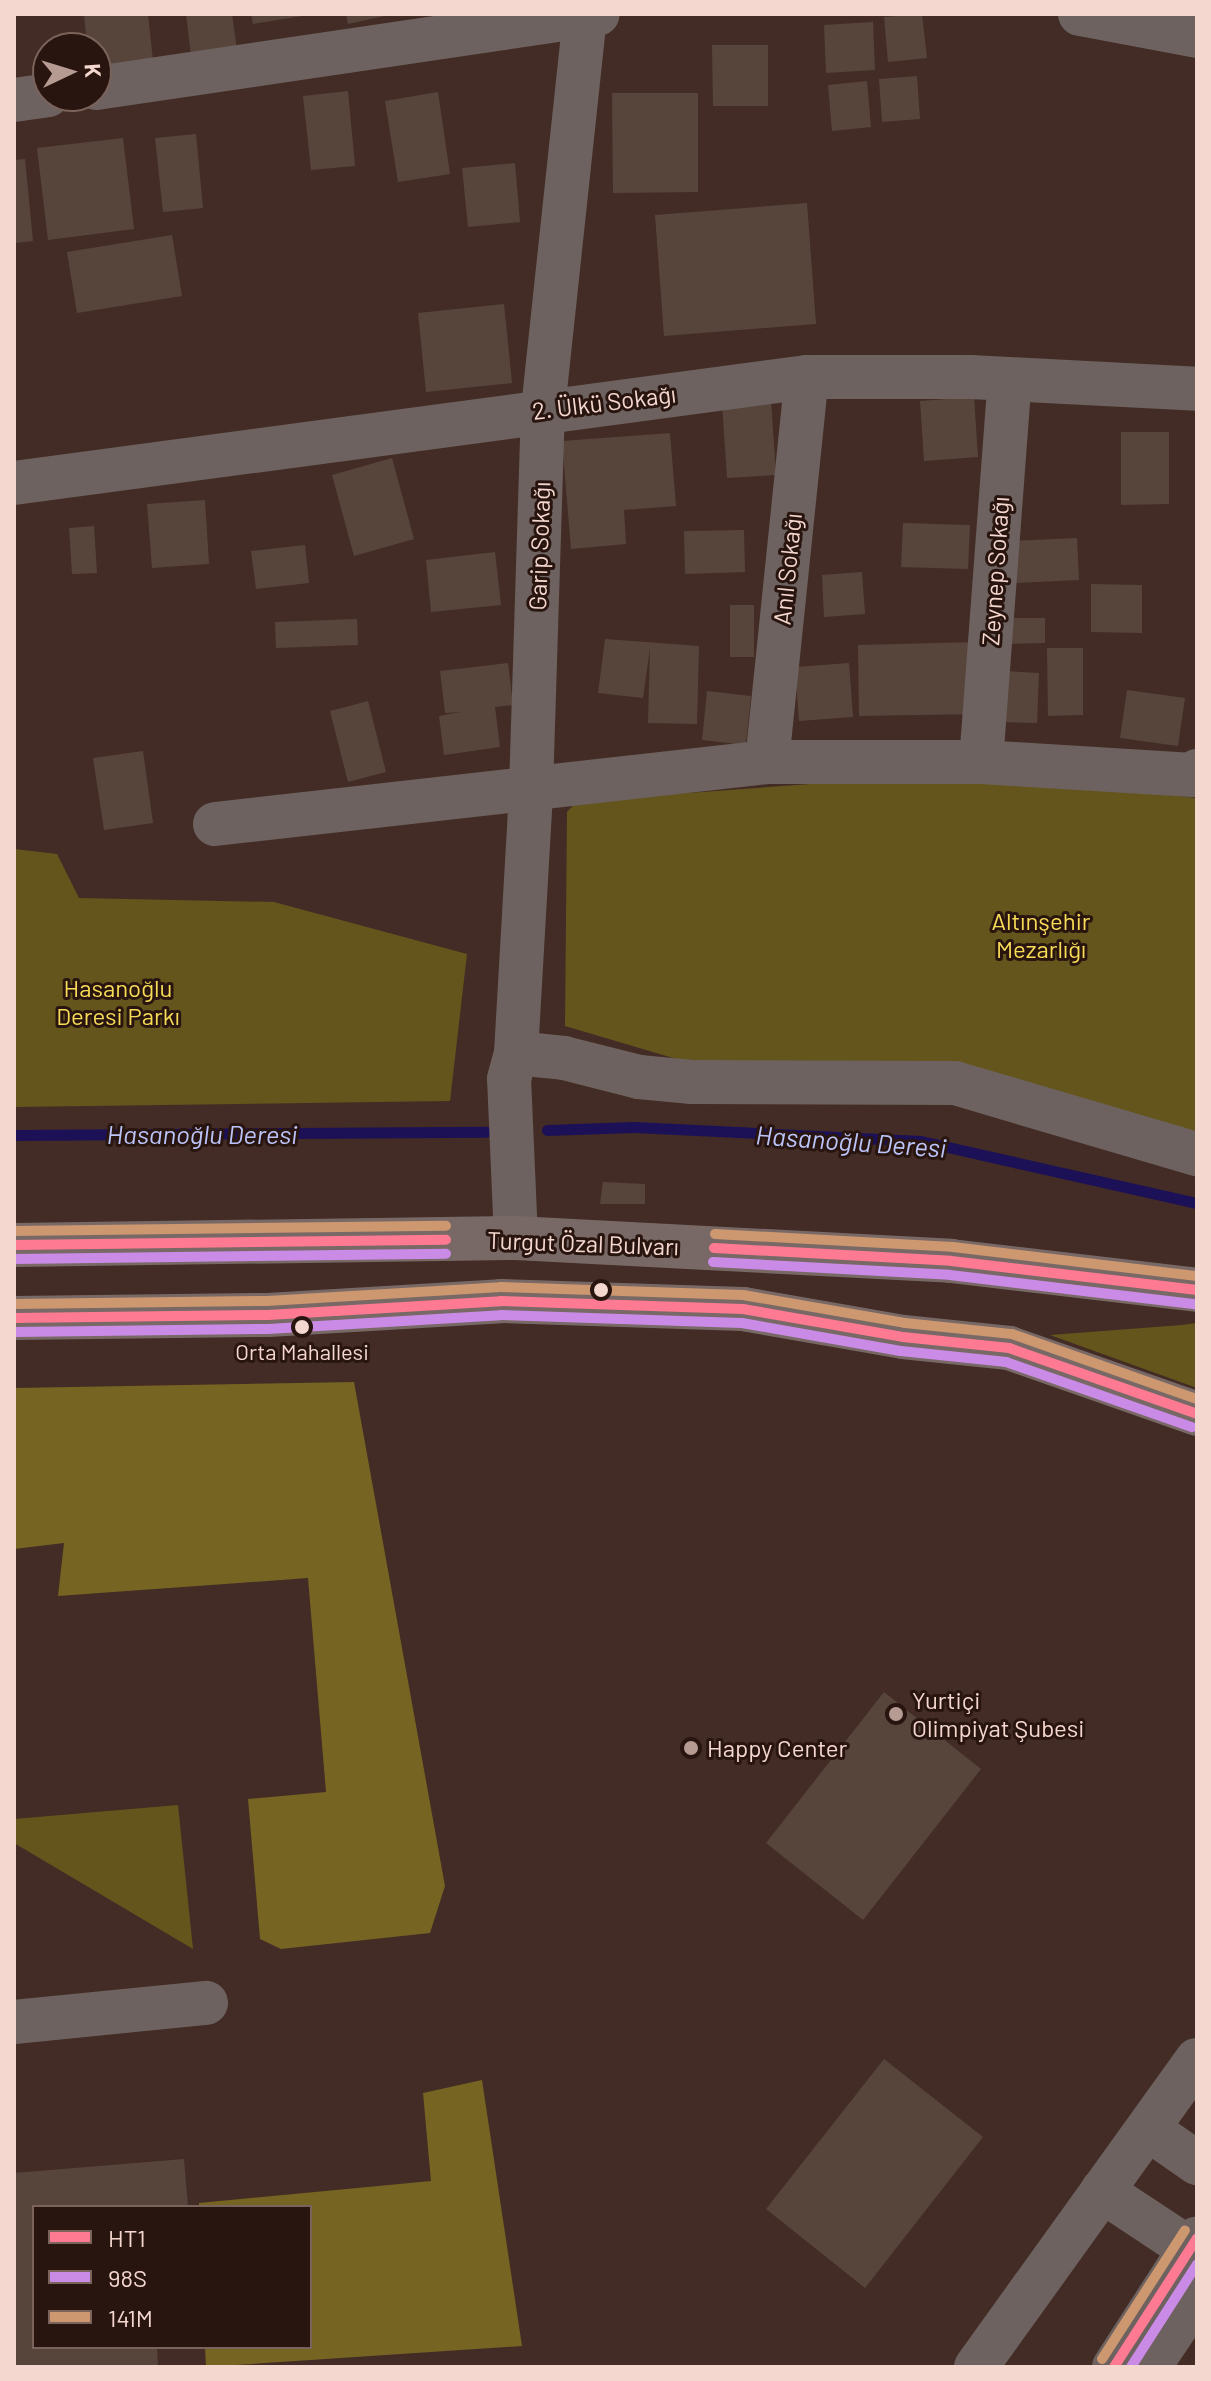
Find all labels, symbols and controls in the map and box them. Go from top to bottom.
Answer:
north arrow [32,32,112,112]
text: K [80,63,107,78]
street label: 2. Ülkü Sokağı [531,379,677,425]
street label: Garip Sokağı [522,481,556,611]
street label: Zeynep Sokağı [975,495,1015,647]
street label: Anıl Sokağı [767,512,807,626]
park label: Altınşehir Mezarlığı [991,907,1091,963]
park label: Hasanoğlu Deresi Parkı [56,974,180,1030]
water label: Hasanoğlu Deresi [106,1118,298,1150]
water label: Hasanoğlu Deresi [755,1119,947,1163]
street label: Turgut Özal Bulvarı [487,1225,679,1261]
unlabelled marker [593,1282,609,1298]
marker: Orta Mahallesi [294,1319,310,1335]
place label: Orta Mahallesi [235,1339,369,1365]
place label: Yurtiçi Olimpiyat Şubesi [912,1686,1084,1742]
marker: Yurtiçi Olimpiyat Şubesi [887,1705,905,1723]
place label: Happy Center [707,1734,847,1762]
marker: Happy Center [682,1739,700,1757]
legend [32,2205,312,2349]
text: HT1 [108,2223,146,2252]
text: 98S [108,2263,147,2292]
text: 141M [108,2303,153,2332]

